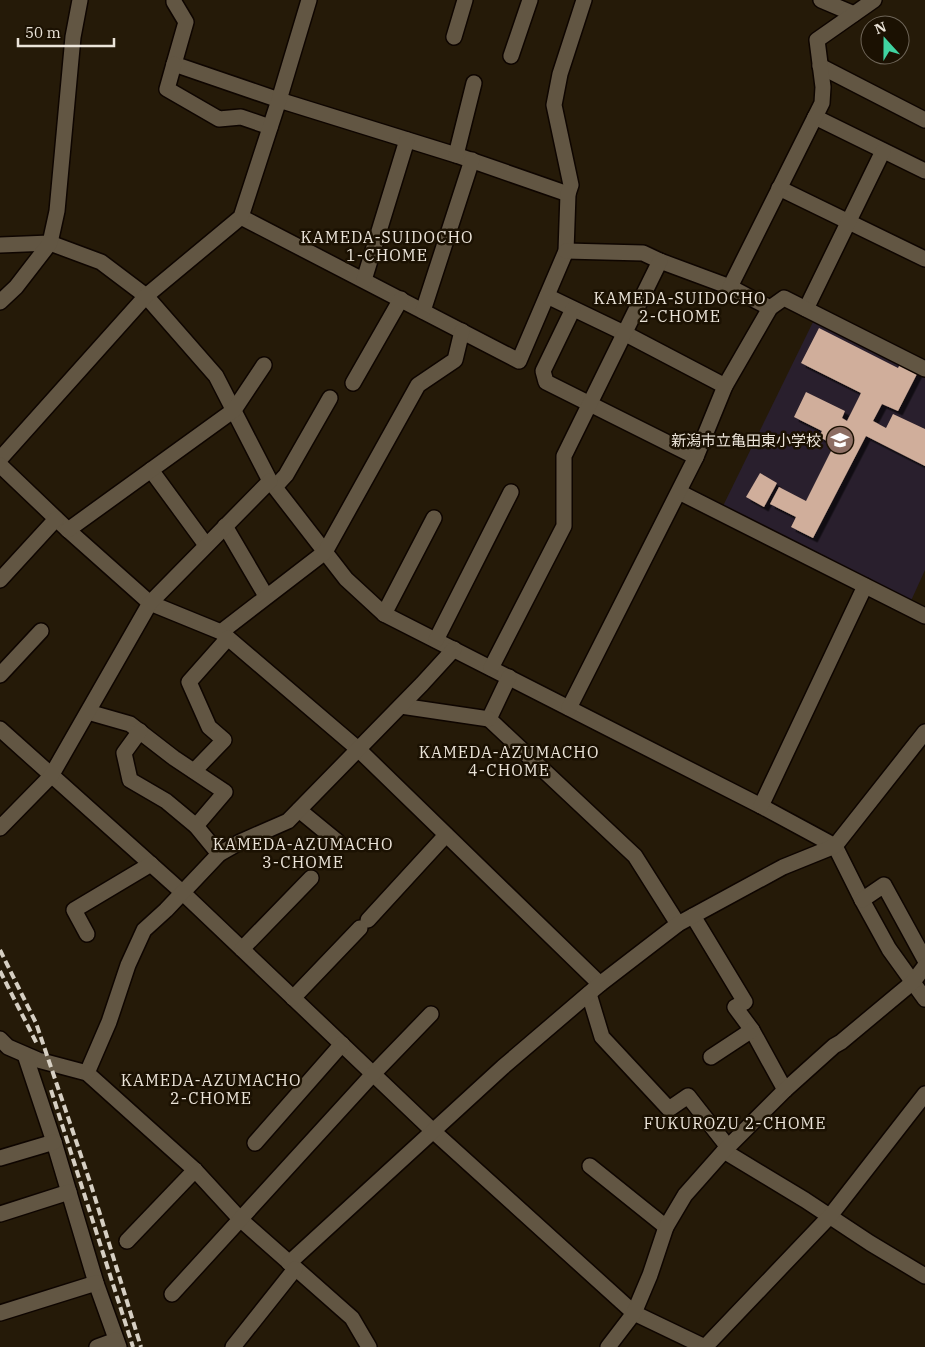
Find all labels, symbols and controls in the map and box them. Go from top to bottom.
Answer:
scale bar [18,15,114,47]
north arrow [860,15,910,65]
text: N [872,17,889,38]
text: 50 m [25,23,61,42]
district label: KAMEDA-SUIDOCHO 1-CHOME [300,227,474,265]
district label: KAMEDA-SUIDOCHO 2-CHOME [593,288,767,326]
school or university icon: 新潟市立亀田東小学校 [825,425,855,455]
place label: 新潟市立亀田東小学校 [671,431,821,450]
district label: KAMEDA-AZUMACHO 4-CHOME [419,742,599,780]
district label: KAMEDA-AZUMACHO 3-CHOME [213,834,393,872]
district label: KAMEDA-AZUMACHO 2-CHOME [121,1070,301,1108]
district label: FUKUROZU 2-CHOME [643,1113,827,1133]

